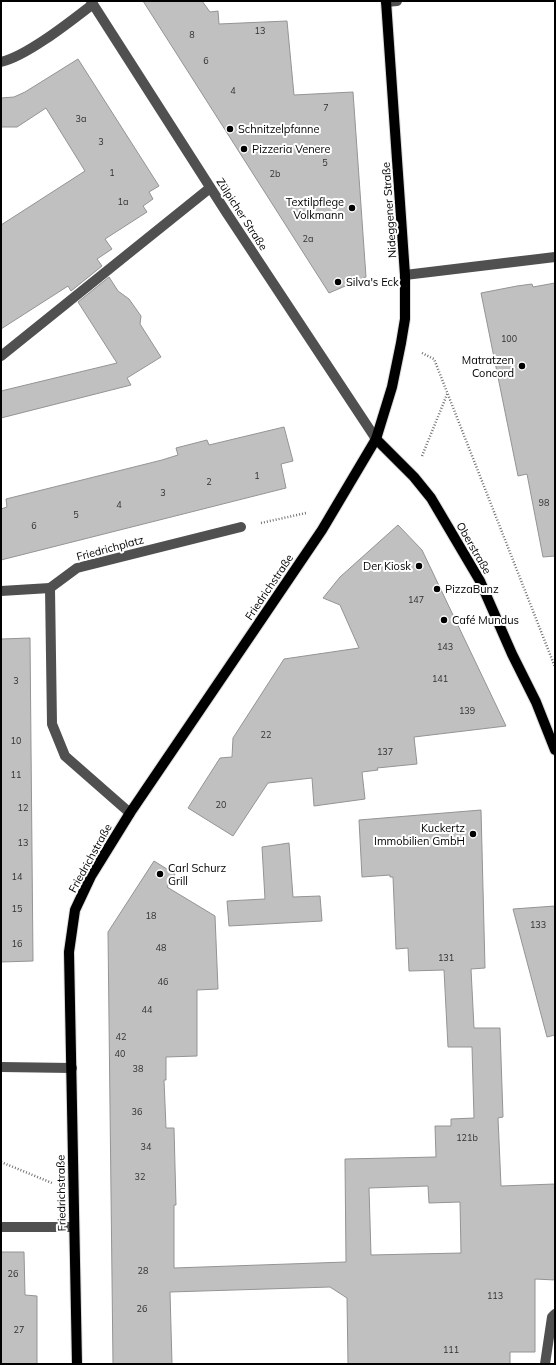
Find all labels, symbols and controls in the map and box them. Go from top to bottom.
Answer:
house number: 13 [255,25,265,36]
house number: 8 [189,29,195,40]
house number: 6 [203,55,209,66]
house number: 4 [230,85,236,96]
house number: 7 [323,102,329,113]
house number: 3a [76,113,86,124]
place label: Schnitzelpfanne [238,122,320,136]
marker: Schnitzelpfanne [225,124,235,134]
house number: 3 [98,136,104,147]
place label: Pizzeria Venere [252,142,331,156]
marker: Pizzeria Venere [239,144,249,154]
house number: 5 [322,157,328,168]
street label: Nideggener Straße [379,162,399,258]
house number: 1 [109,167,115,178]
house number: 2b [270,168,280,179]
street label: Zülpicher Straße [213,175,271,253]
place label: Textilpflege Volkmann [286,195,344,222]
house number: 1a [118,196,128,207]
marker: Textilpflege Volkmann [347,203,357,213]
house number: 2a [303,233,313,244]
place label: Silva's Eck [346,275,399,289]
marker: Silva's Eck [333,277,343,287]
house number: 100 [501,333,517,344]
place label: Matratzen Concord [462,353,514,380]
marker: Matratzen Concord [517,361,527,371]
house number: 1 [254,470,260,481]
house number: 2 [206,476,212,487]
house number: 3 [160,487,166,498]
house number: 98 [539,497,549,508]
house number: 4 [116,499,122,510]
house number: 5 [73,509,79,520]
street label: Oberstraße [453,519,495,577]
house number: 6 [31,520,37,531]
street label: Friedrichplatz [75,532,145,564]
street label: Friedrichstraße [242,551,296,623]
place label: Der Kiosk [363,559,411,573]
marker: Der Kiosk [414,561,424,571]
place label: PizzaBunz [445,582,499,596]
marker: PizzaBunz [432,584,442,594]
house number: 147 [408,594,424,605]
place label: Café Mundus [452,613,519,627]
marker: Café Mundus [439,615,449,625]
house number: 143 [437,641,453,652]
house number: 141 [432,673,448,684]
house number: 3 [13,675,19,686]
house number: 139 [459,705,475,716]
house number: 22 [261,729,271,740]
house number: 10 [11,735,21,746]
house number: 137 [377,746,393,757]
house number: 11 [11,769,21,780]
house number: 20 [216,799,226,810]
house number: 12 [18,802,28,813]
street label: Friedrichstraße [65,821,115,895]
place label: Kuckertz Immobilien GmbH [374,821,465,848]
marker: Kuckertz Immobilien GmbH [468,829,478,839]
house number: 13 [18,837,28,848]
place label: Carl Schurz Grill [168,861,227,888]
marker: Carl Schurz Grill [155,869,165,879]
house number: 14 [12,871,23,882]
house number: 15 [12,903,23,914]
house number: 18 [146,910,156,921]
house number: 133 [530,919,546,930]
house number: 16 [12,938,22,949]
house number: 48 [156,942,166,953]
house number: 131 [438,952,454,963]
house number: 46 [158,976,168,987]
house number: 44 [142,1004,153,1015]
house number: 42 [116,1031,126,1042]
house number: 40 [115,1048,125,1059]
house number: 38 [133,1063,143,1074]
house number: 36 [132,1106,142,1117]
house number: 121b [456,1132,478,1143]
house number: 34 [141,1141,152,1152]
street label: Friedrichstraße [53,1155,69,1231]
house number: 32 [135,1171,145,1182]
house number: 28 [138,1265,148,1276]
house number: 26 [8,1268,18,1279]
house number: 113 [487,1290,503,1301]
house number: 26 [137,1303,147,1314]
house number: 27 [14,1324,24,1335]
house number: 111 [443,1344,459,1355]

